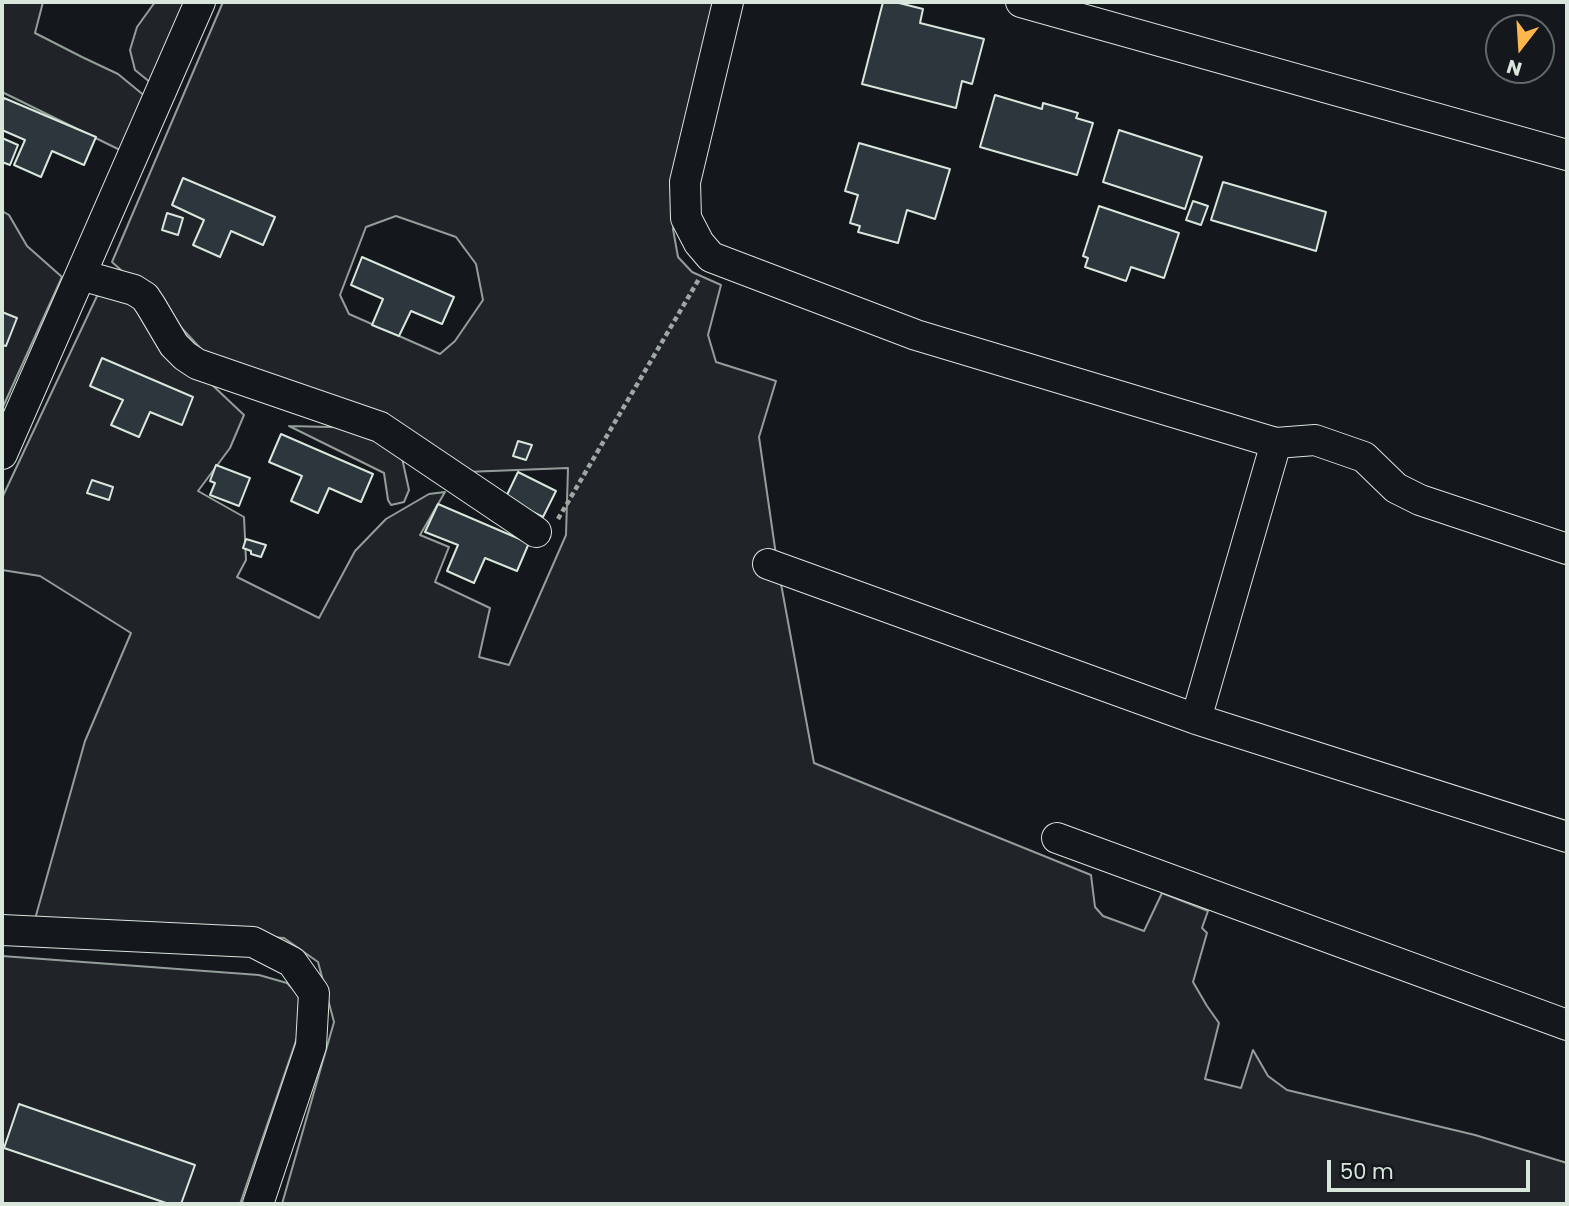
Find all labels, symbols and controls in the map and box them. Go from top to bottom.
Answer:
north arrow [1485,14,1555,84]
text: N [1504,53,1525,83]
scale bar [1331,1146,1534,1190]
text: 50 m [1340,1157,1394,1186]

